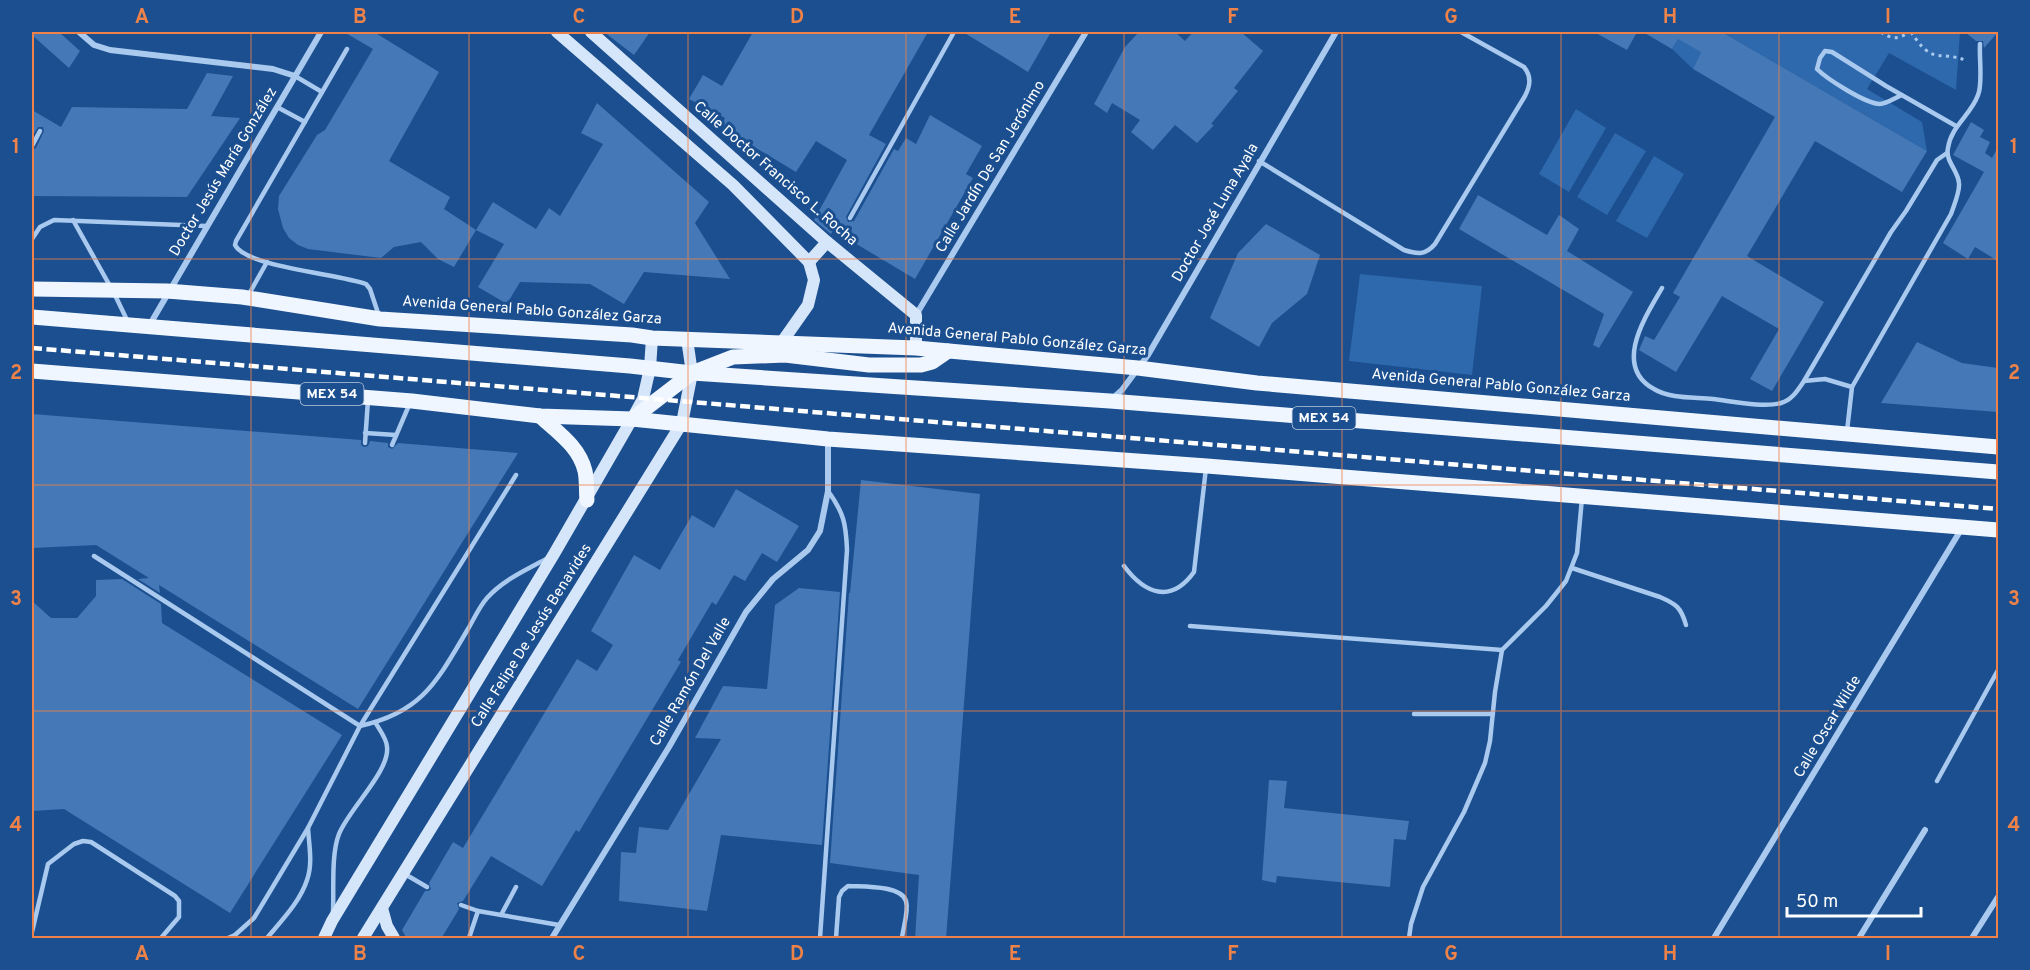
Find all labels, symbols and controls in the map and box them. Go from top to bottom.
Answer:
text: A [135,5,149,31]
text: B [353,5,367,31]
text: C [573,5,585,31]
text: D [790,5,804,31]
text: E [1009,5,1021,31]
text: F [1227,5,1239,31]
text: G [1444,5,1458,31]
text: H [1663,5,1677,31]
text: I [1885,5,1891,31]
street label: Calle Jardín De San Jerónimo [932,77,1050,257]
street label: Doctor Jesús María González [166,84,282,260]
street label: Calle Doctor Francisco L. Rocha [689,98,861,250]
text: 1 [12,135,20,161]
text: 1 [2010,135,2018,161]
street label: Doctor José Luna Ayala [1168,140,1264,286]
street label: Avenida General Pablo González Garza [402,292,662,330]
street label: Avenida General Pablo González Garza [887,319,1147,361]
text: 2 [10,361,22,387]
text: 2 [2008,361,2020,387]
street label: Avenida General Pablo González Garza [1371,365,1631,407]
road number: MEX 54 [300,383,364,405]
road number: MEX 54 [1292,407,1356,429]
street label: Calle Felipe De Jesús Benavides [467,540,597,732]
text: 3 [10,587,22,613]
text: 3 [2008,587,2020,613]
street label: Calle Ramón Del Valle [646,614,736,750]
street label: Calle Oscar Wilde [1790,672,1866,782]
text: 4 [10,813,22,839]
text: 4 [2008,813,2020,839]
scale bar [1787,880,1920,918]
text: 50 m [1796,891,1838,914]
text: A [135,942,149,968]
text: B [353,942,367,968]
text: C [573,942,585,968]
text: D [790,942,804,968]
text: E [1009,942,1021,968]
text: F [1227,942,1239,968]
text: G [1444,942,1458,968]
text: H [1663,942,1677,968]
text: I [1885,942,1891,968]

